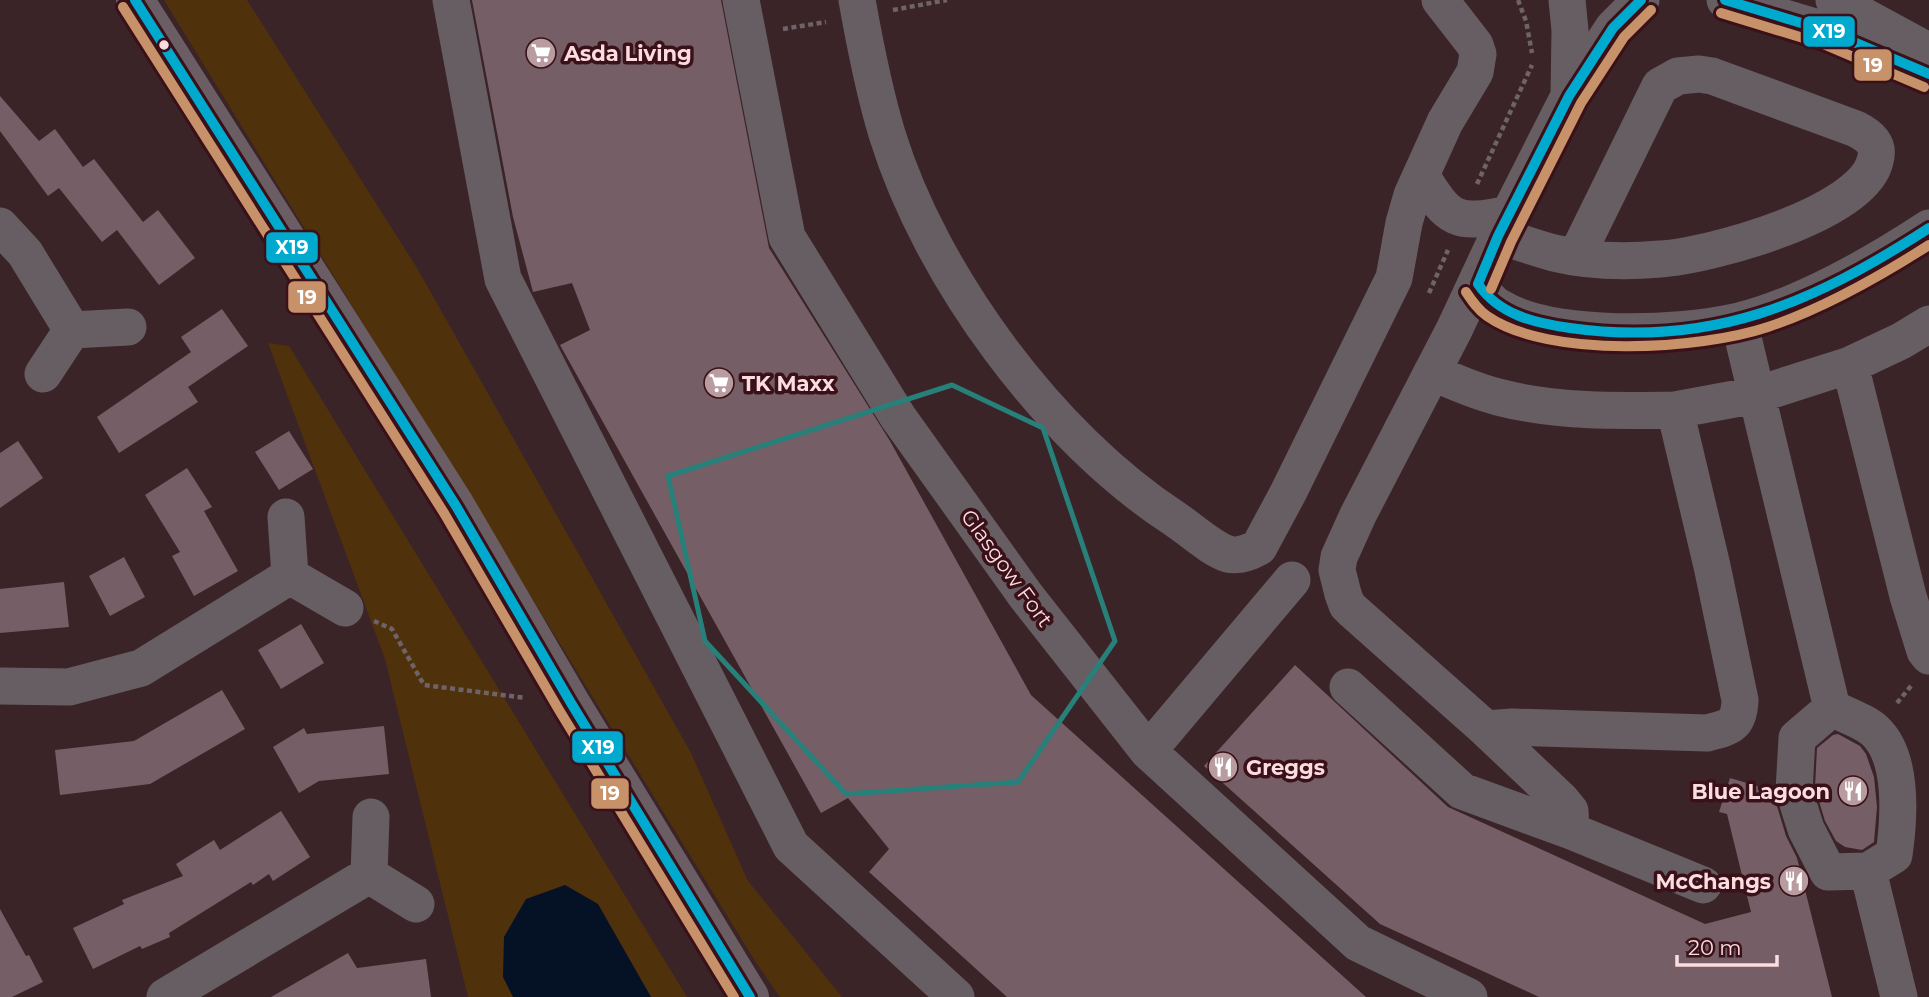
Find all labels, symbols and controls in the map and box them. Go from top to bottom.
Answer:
line badge: X19 [1802,15,1856,48]
text: X19 [1812,20,1846,43]
supermarket icon: Asda Living [524,36,558,70]
unlabelled marker [157,38,171,52]
place label: Asda Living [563,41,692,66]
line badge: 19 [1853,48,1893,82]
text: 19 [1863,54,1883,77]
line badge: X19 [265,231,319,264]
text: X19 [275,236,309,259]
line badge: 19 [287,280,327,314]
text: 19 [297,286,317,309]
supermarket icon: TK Maxx [702,366,736,400]
place label: TK Maxx [742,371,835,396]
street label: Glasgow Fort [956,504,1058,632]
line badge: X19 [571,730,624,764]
text: X19 [581,736,615,759]
restaurant icon: Greggs [1206,750,1240,784]
place label: Greggs [1246,755,1325,780]
restaurant icon: Blue Lagoon [1836,774,1870,808]
line badge: 19 [590,777,630,810]
place label: Blue Lagoon [1691,779,1830,804]
text: 19 [600,782,620,805]
restaurant icon: McChangs [1777,864,1811,898]
place label: McChangs [1656,869,1771,894]
scale bar [1677,923,1777,967]
text: 20 m [1688,935,1742,960]

